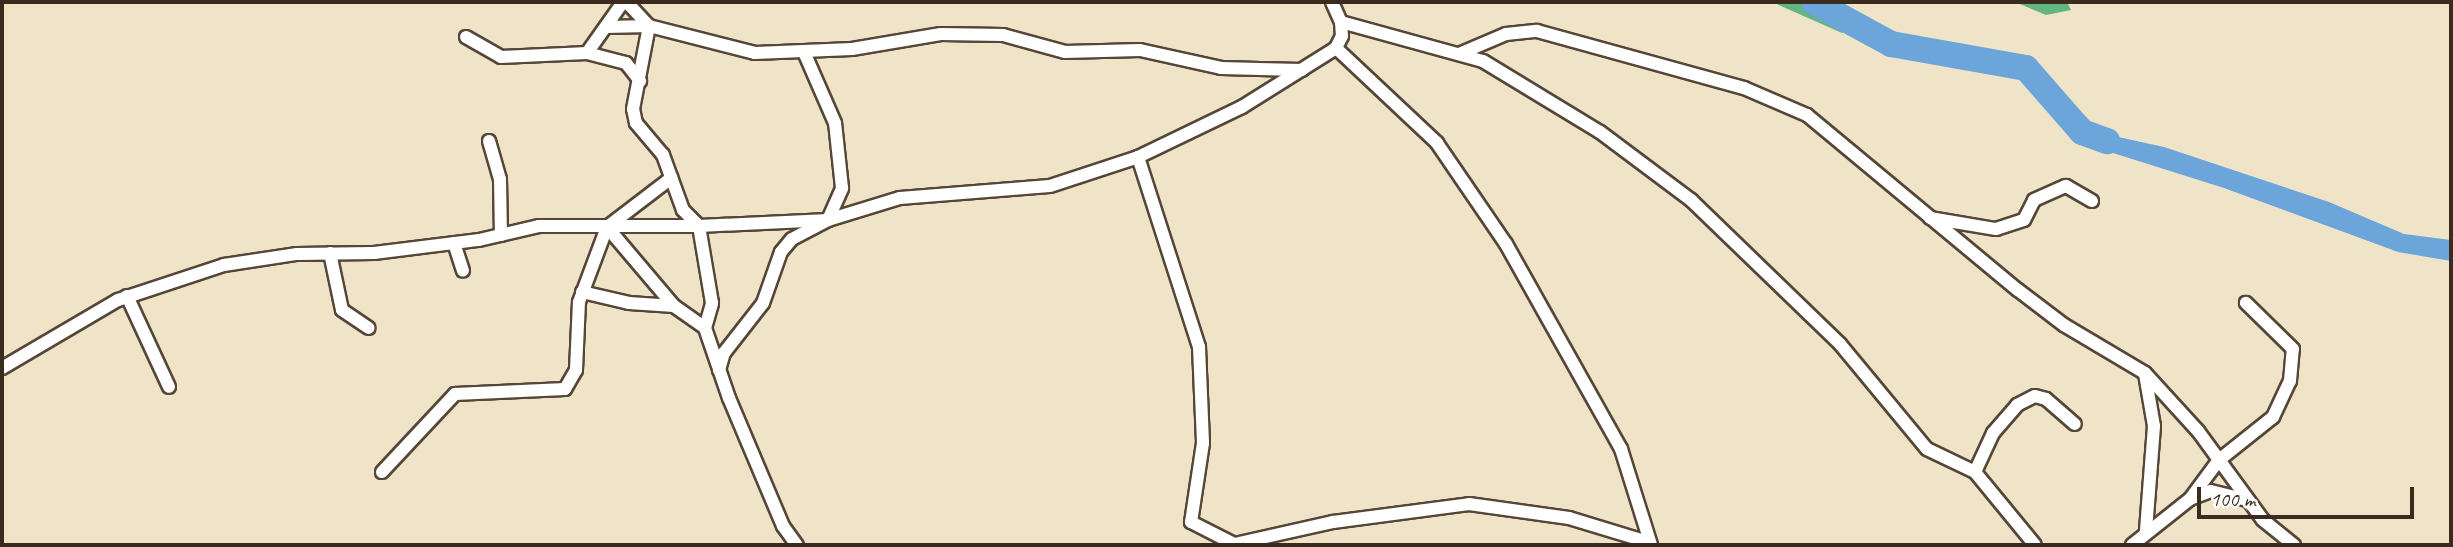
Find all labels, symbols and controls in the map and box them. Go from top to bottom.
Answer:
scale bar [2201,474,2418,518]
text: 100 m [2210,486,2255,512]

